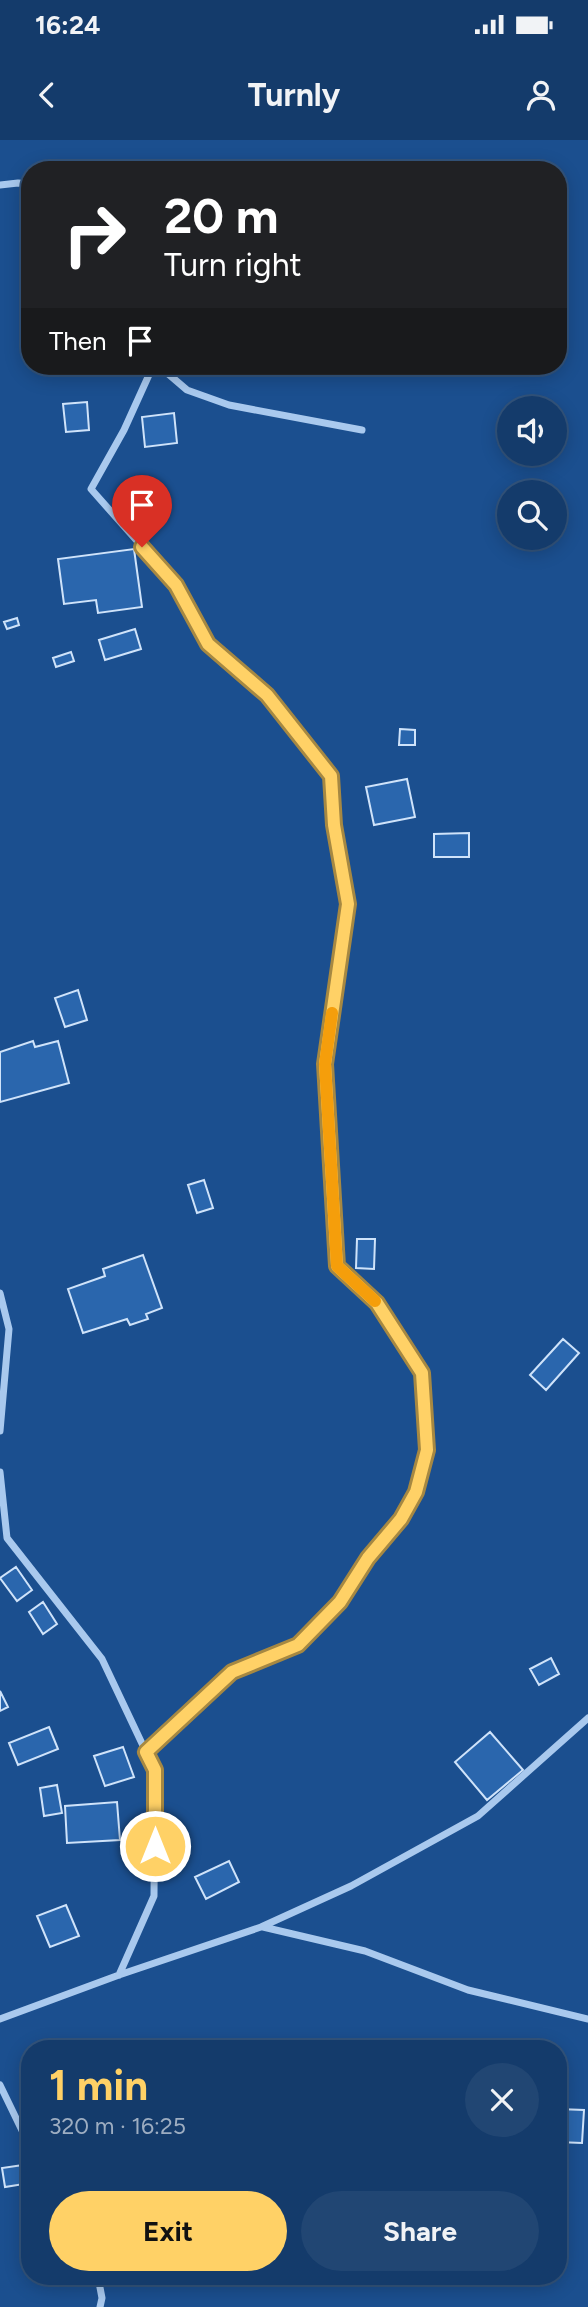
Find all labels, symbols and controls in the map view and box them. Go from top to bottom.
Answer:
text: 16:24 [35,9,100,41]
icon: back [28,76,66,114]
text: Turnly [248,76,340,114]
icon: person [522,76,560,114]
text: 20 m [164,186,279,245]
icon: right [49,189,140,280]
text: Turn right [164,246,302,284]
icon: arrive [121,322,159,360]
text: Then [49,325,107,357]
map controls [497,396,567,550]
button: sound [497,396,567,466]
pin [112,475,172,547]
button: search [497,480,567,550]
icon: arrive [123,486,161,524]
position arrow [118,1809,192,1883]
text: 1 min [49,2060,148,2111]
button: close [465,2063,539,2137]
text: 320 m · 16:25 [49,2112,186,2140]
button: Exit [49,2191,287,2271]
button: Share [301,2191,539,2271]

